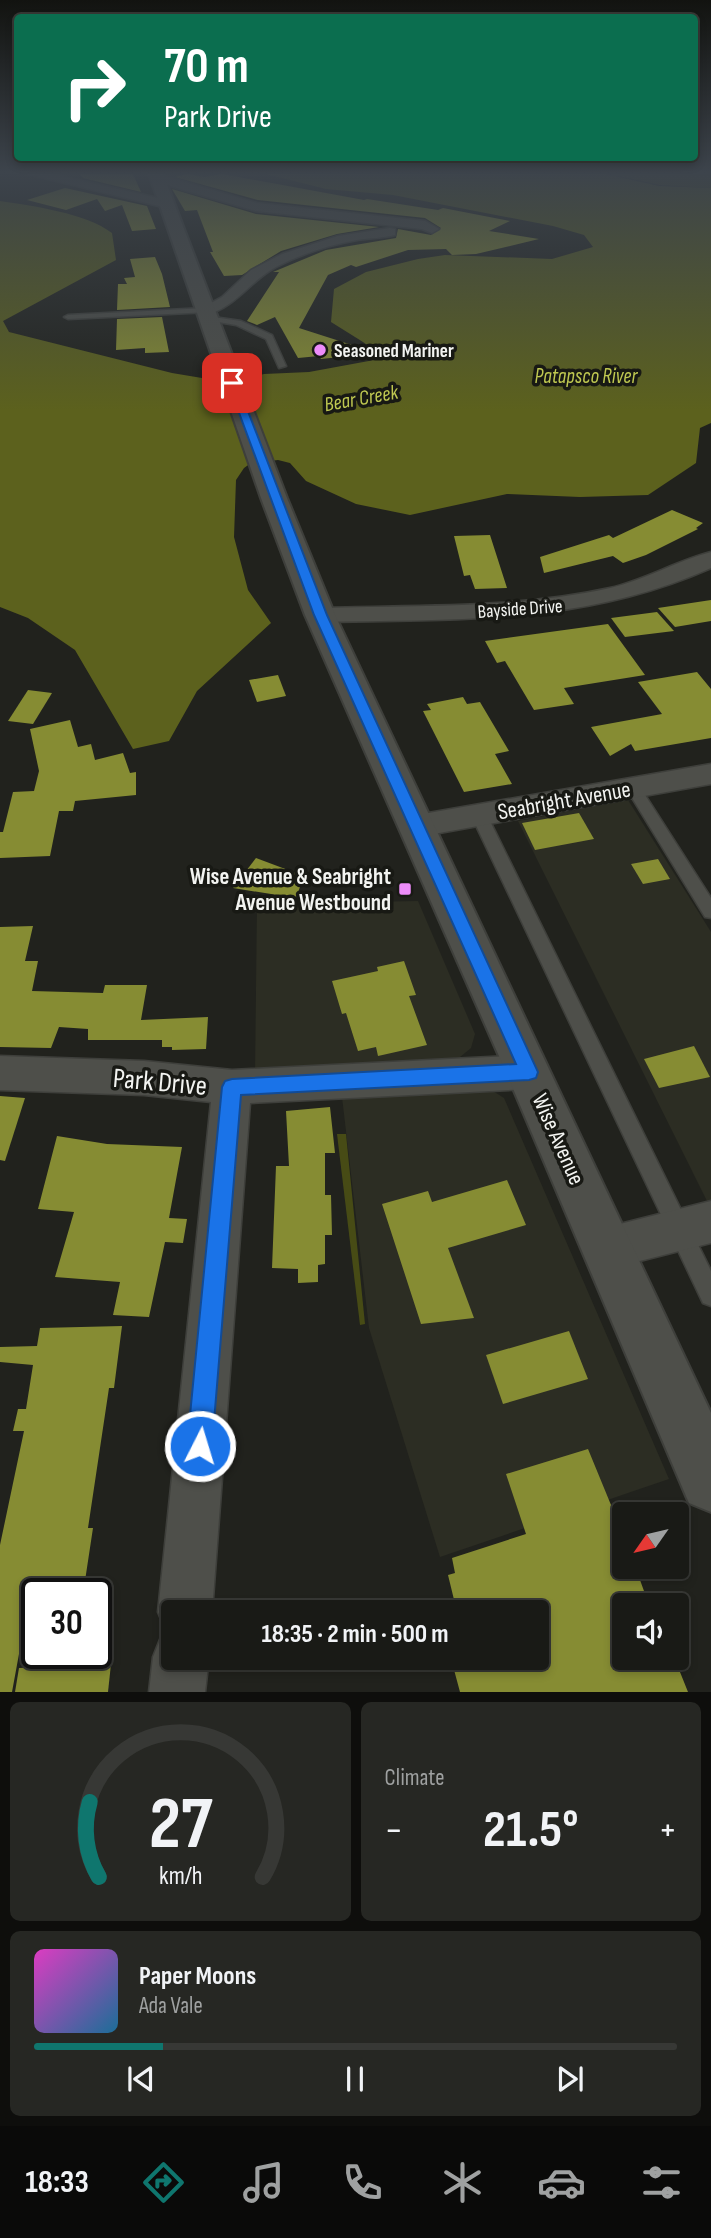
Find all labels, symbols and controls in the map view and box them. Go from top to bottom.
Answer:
text: 70 m [164,38,249,97]
icon: right [49,42,140,133]
text: Park Drive [164,98,272,137]
place label: Seasoned Mariner [334,340,454,363]
marker: Seasoned Mariner [312,342,328,358]
pin [202,353,262,413]
icon: arrive [213,364,251,402]
water label: Patapsco River [535,364,639,389]
water label: Bear Creek [322,379,401,417]
street label: Bayside Drive [477,595,563,624]
street label: Seabright Avenue [496,776,633,826]
place label: Wise Avenue & Seabright Avenue Westbound [190,863,391,917]
marker: Wise Avenue & Seabright Avenue Westbound [397,881,413,897]
street label: Park Drive [111,1062,208,1103]
street label: Wise Avenue [526,1090,591,1189]
position arrow [163,1409,237,1483]
north arrow [612,1502,690,1578]
map controls [612,1502,689,1670]
speed limit sign: 30 [21,1578,112,1669]
button: sound [612,1593,689,1670]
text: 18:35 · 2 min · 500 m [262,1619,448,1650]
text: Climate [385,1764,444,1792]
text: 27 [148,1782,212,1870]
text: 21.5° [483,1799,578,1862]
text: − [385,1808,403,1853]
text: + [658,1808,677,1853]
text: km/h [159,1861,202,1892]
text: Paper Moons [139,1961,256,1992]
text: Ada Vale [139,1992,203,2020]
icon: previous [122,2060,160,2098]
icon: pause [336,2060,374,2098]
icon: next [551,2060,589,2098]
icon: directions [139,2158,188,2207]
icon: music [239,2158,288,2207]
icon: phone [338,2158,387,2207]
icon: climate [438,2158,487,2207]
icon: car [537,2158,586,2207]
icon: filters [637,2158,686,2207]
text: 18:33 [25,2163,89,2202]

